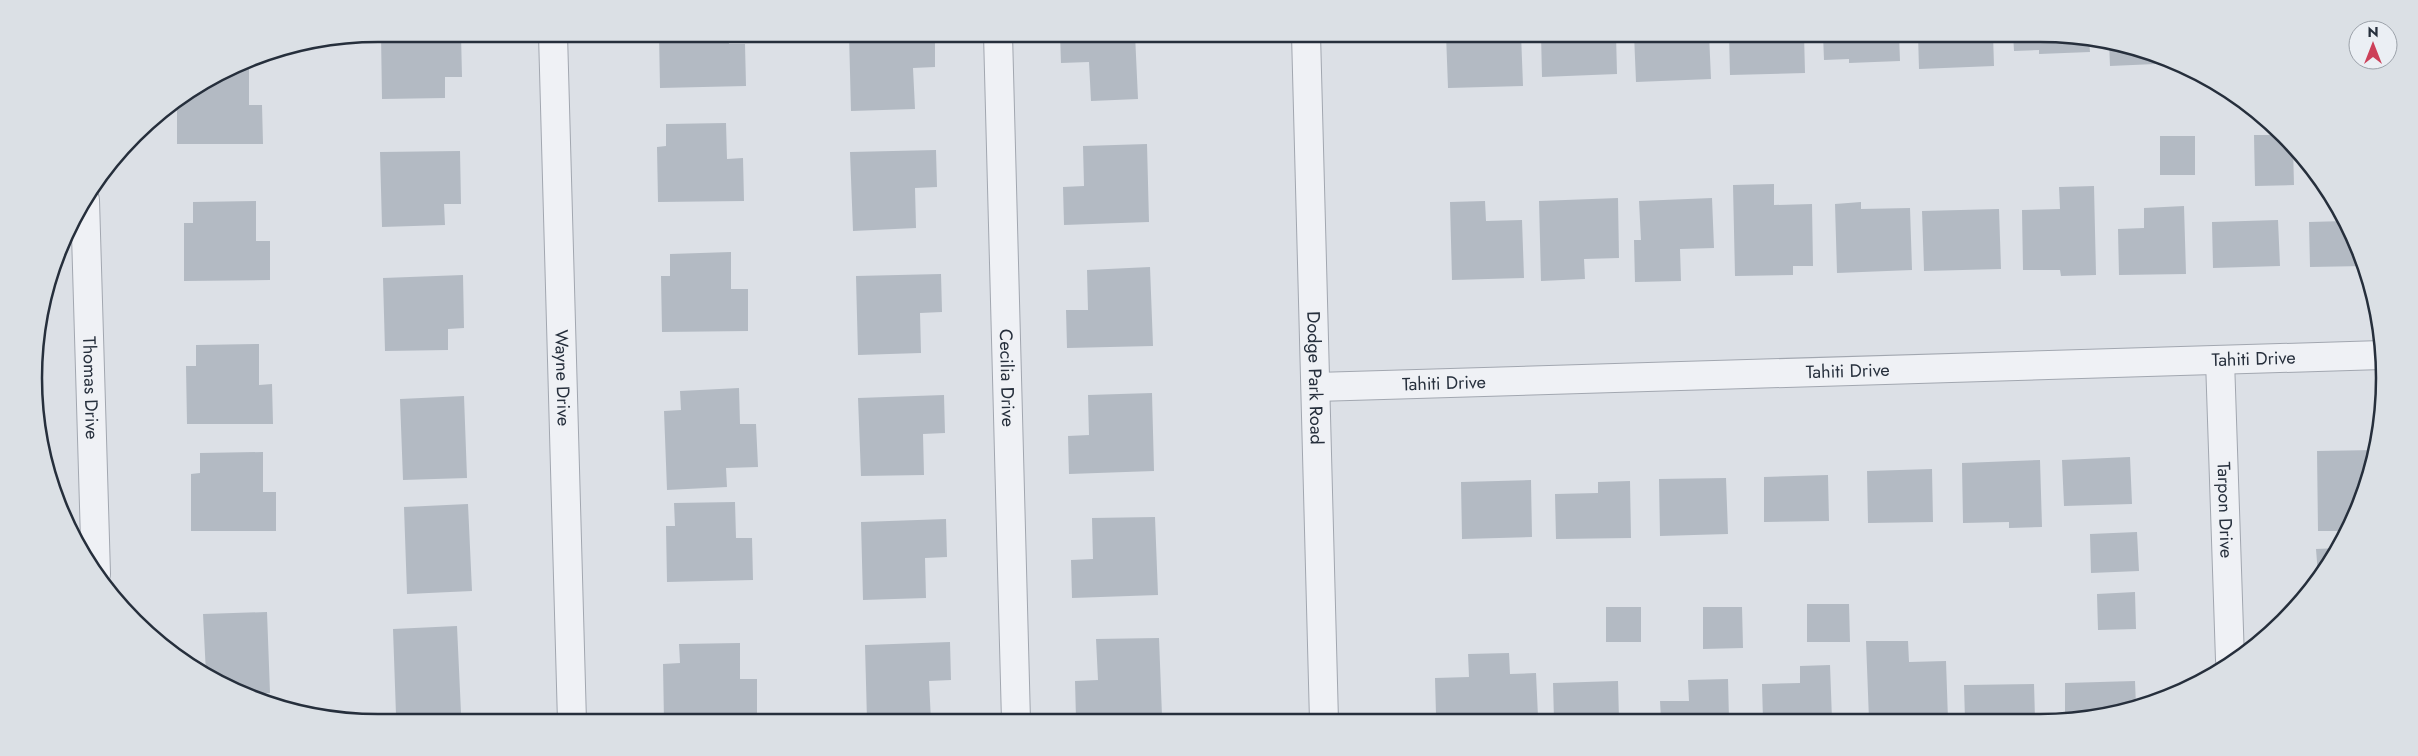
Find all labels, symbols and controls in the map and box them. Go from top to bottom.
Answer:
north arrow [2348,20,2398,70]
text: N [2367,22,2379,42]
street label: Dodge Park Road [1300,311,1330,445]
street label: Wayne Drive [548,329,577,427]
street label: Cecilia Drive [993,329,1021,427]
street label: Thomas Drive [76,336,105,440]
street label: Tahiti Drive [2211,345,2296,373]
street label: Tahiti Drive [1805,357,1890,385]
street label: Tahiti Drive [1402,369,1486,397]
street label: Tarpon Drive [2210,461,2240,559]

